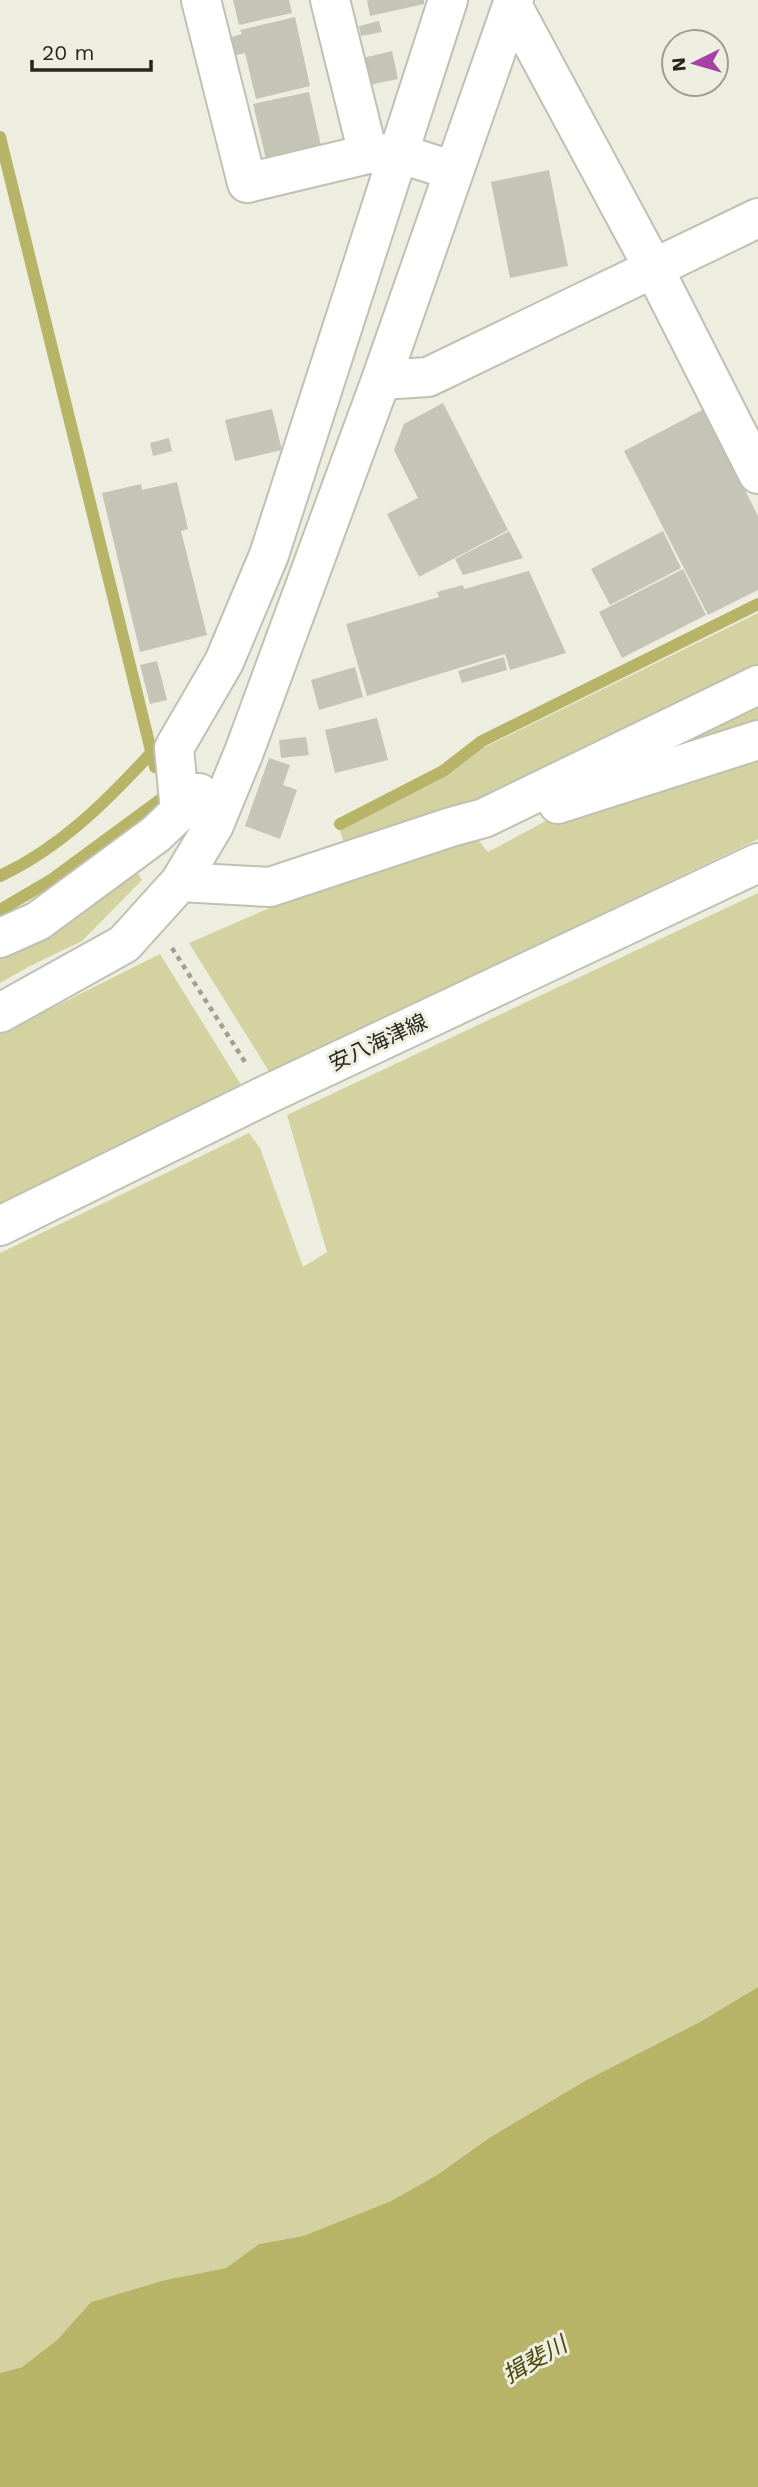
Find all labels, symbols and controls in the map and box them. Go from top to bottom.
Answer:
scale bar [32,28,150,72]
north arrow [660,28,730,98]
text: 20 m [42,40,94,65]
text: N [666,56,691,72]
street label: 安八海津線 [325,1008,431,1076]
water label: 揖斐川 [498,2330,574,2389]

